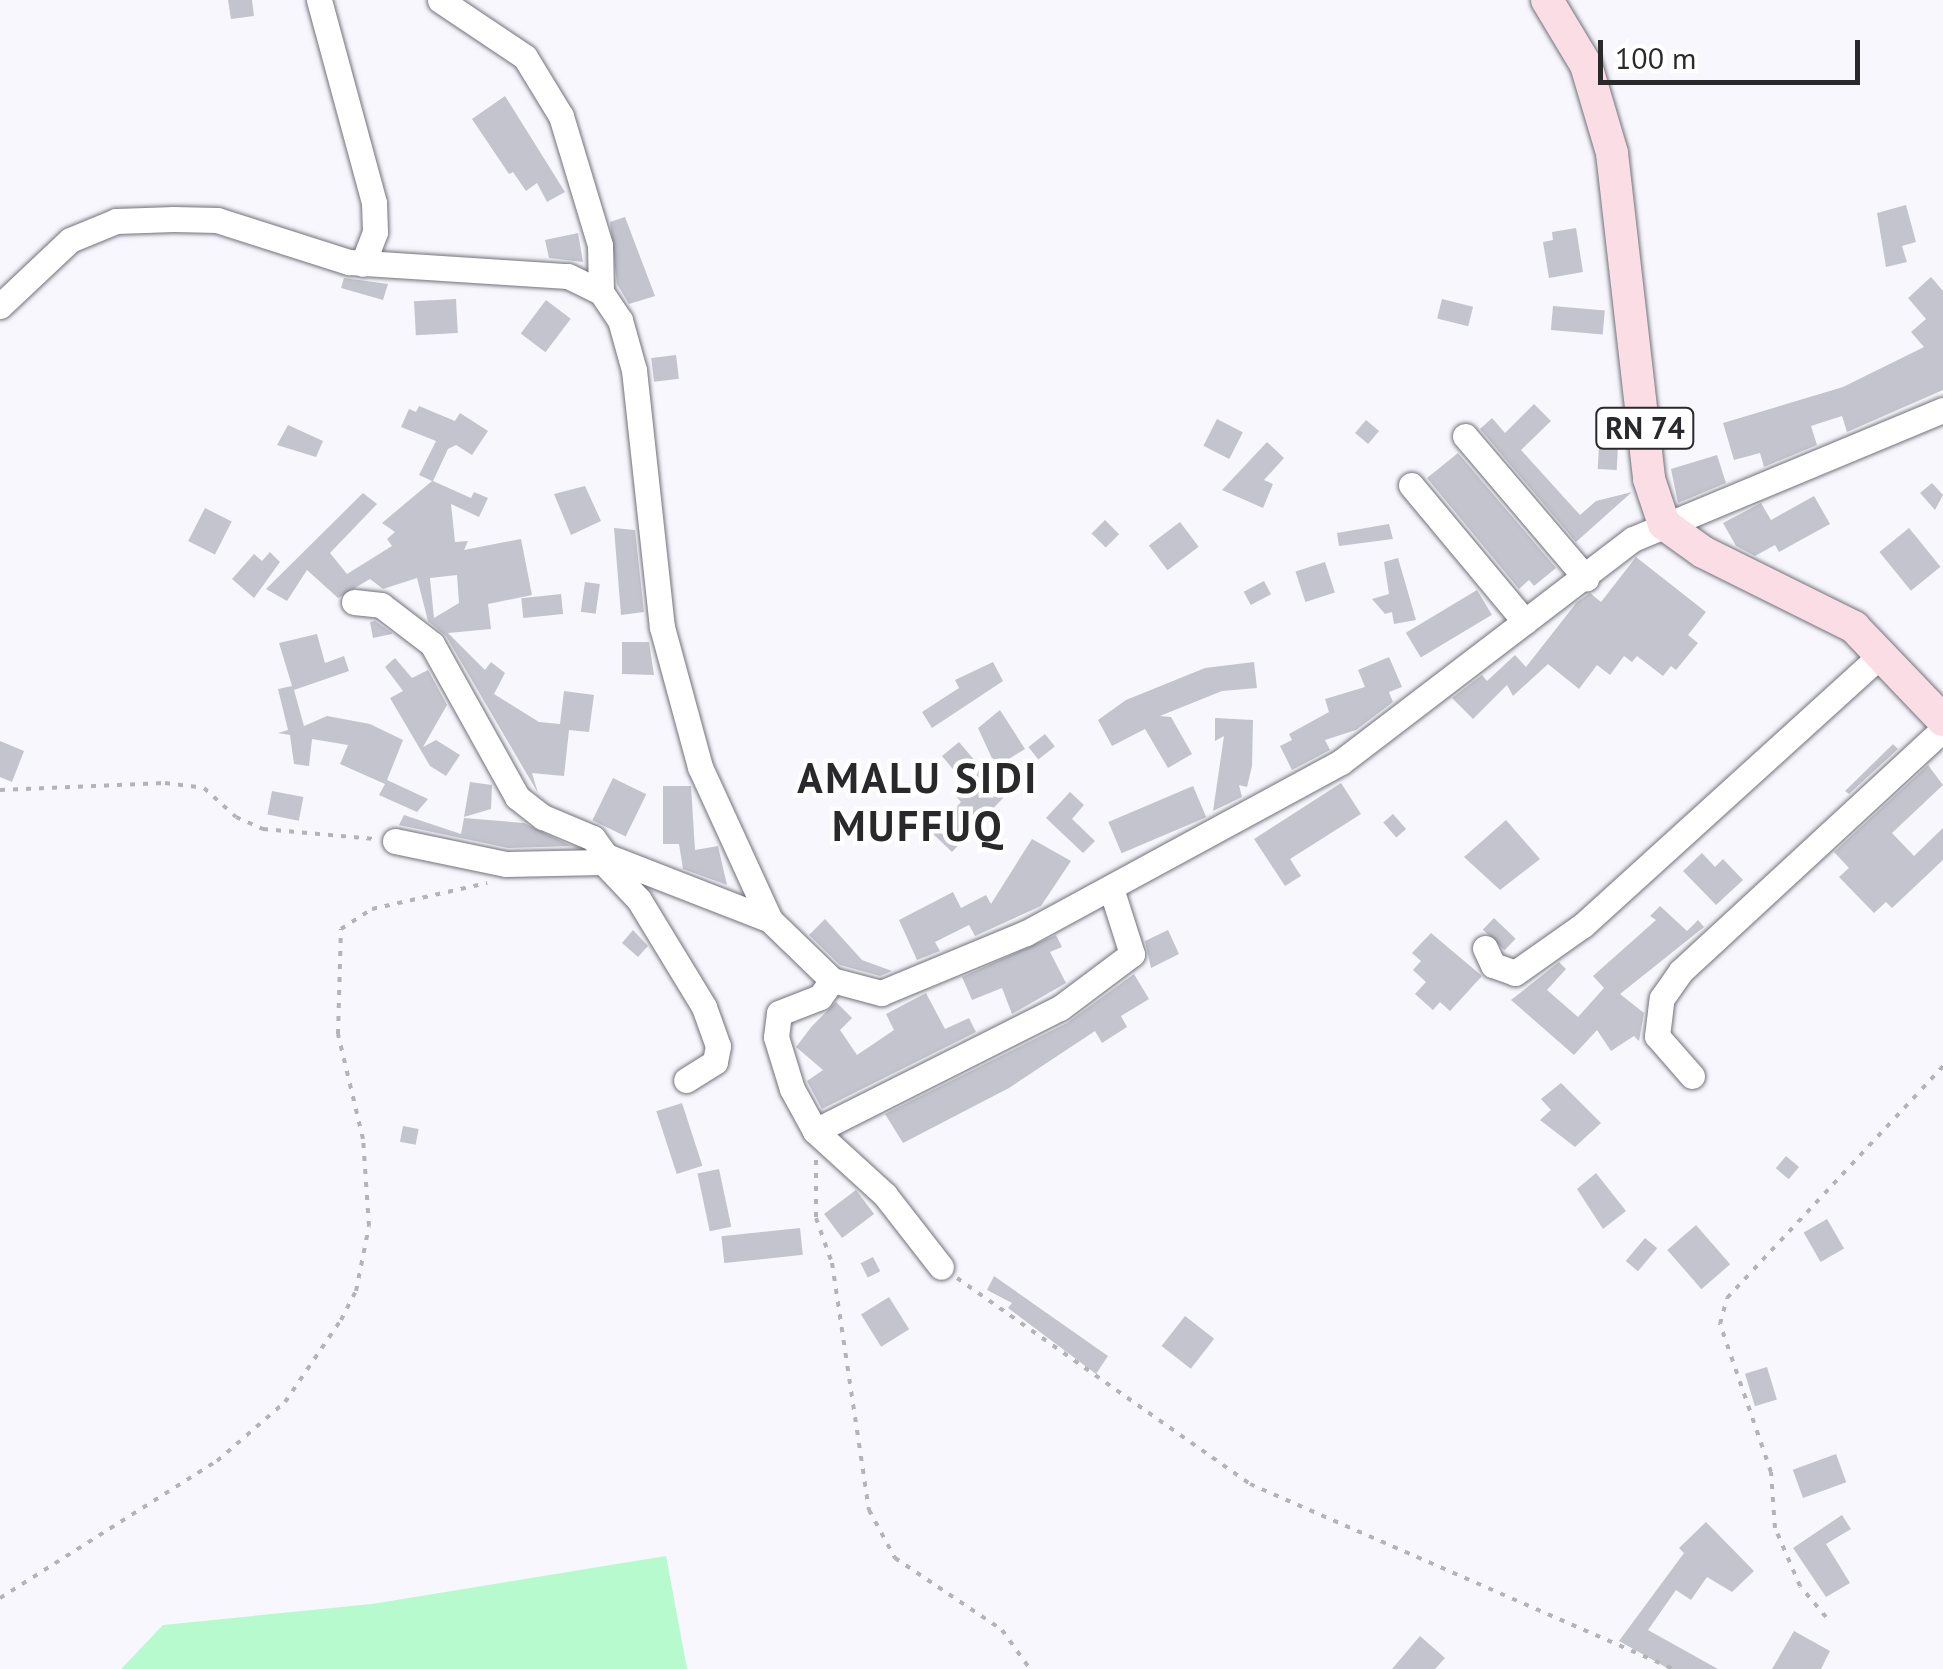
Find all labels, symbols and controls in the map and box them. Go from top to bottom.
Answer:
scale bar [1603,20,1866,82]
text: 100 m [1615,38,1696,77]
road number: RN 74 [1595,403,1695,453]
district label: AMALU SIDI MUFFUQ [797,753,1039,851]

